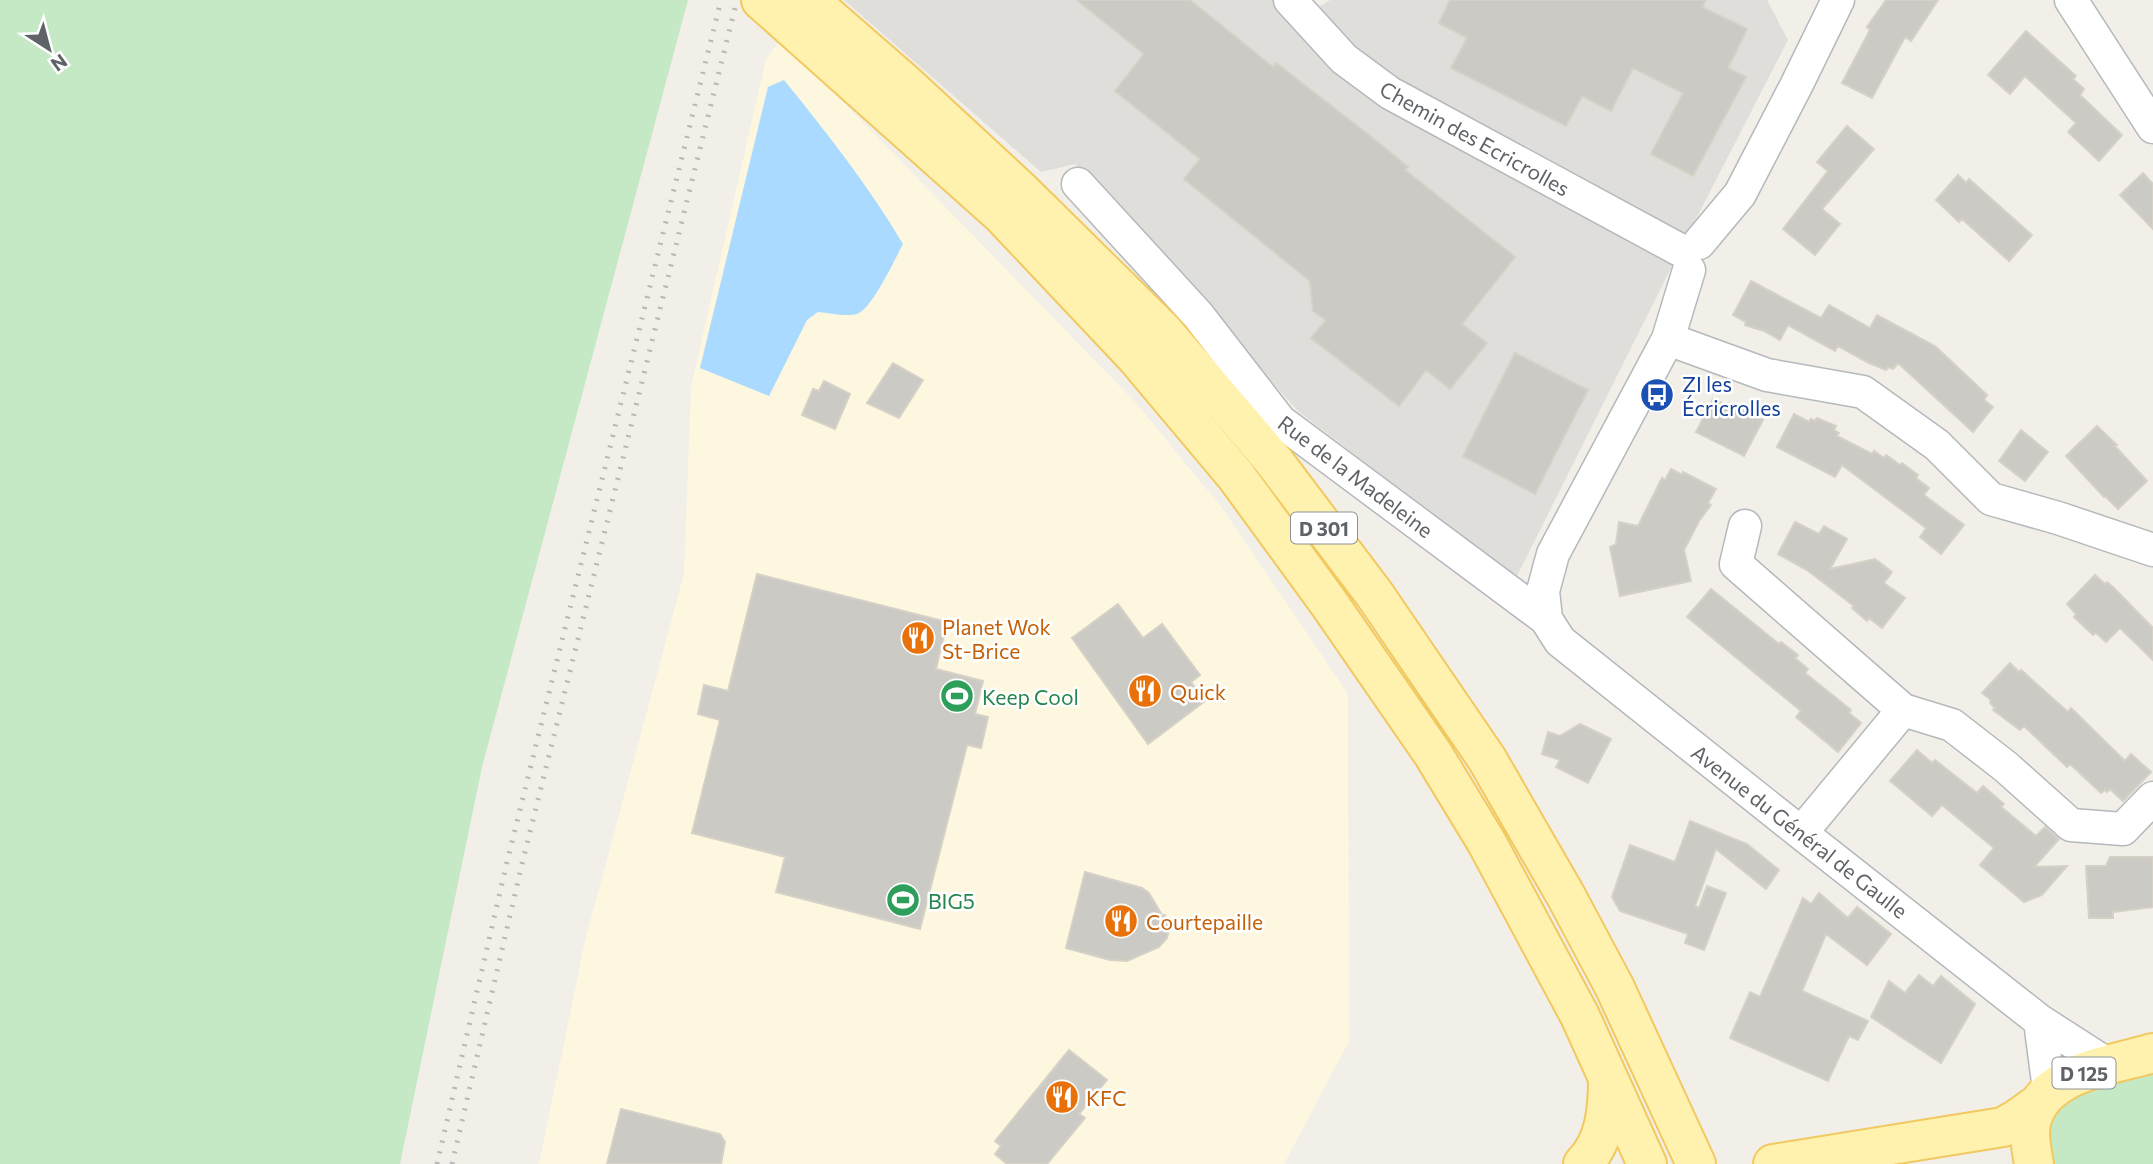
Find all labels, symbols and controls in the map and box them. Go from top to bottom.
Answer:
north arrow [14,14,84,84]
text: N [47,50,72,77]
street label: Chemin des Ecricrolles [1376,75,1574,201]
place label: ZI les Écricrolles [1682,371,1781,420]
bus stop icon: ZI les Écricrolles [1638,376,1676,414]
street label: Rue de la Madeleine [1274,410,1438,542]
road number: D 301 [1291,512,1357,544]
place label: Planet Wok St-Brice [942,614,1051,663]
restaurant icon: Planet Wok St-Brice [899,619,937,657]
restaurant icon: Quick [1126,672,1164,710]
sports icon: Keep Cool [938,677,976,715]
place label: Quick [1170,679,1226,704]
place label: Keep Cool [982,684,1079,709]
street label: Avenue du Général de Gaulle [1687,739,1913,923]
sports icon: BIG5 [884,881,922,919]
place label: BIG5 [928,888,975,913]
restaurant icon: Courtepaille [1102,902,1140,940]
place label: Courtepaille [1146,909,1263,934]
road number: D 125 [2052,1058,2116,1088]
restaurant icon: KFC [1043,1078,1081,1116]
place label: KFC [1086,1085,1127,1110]

